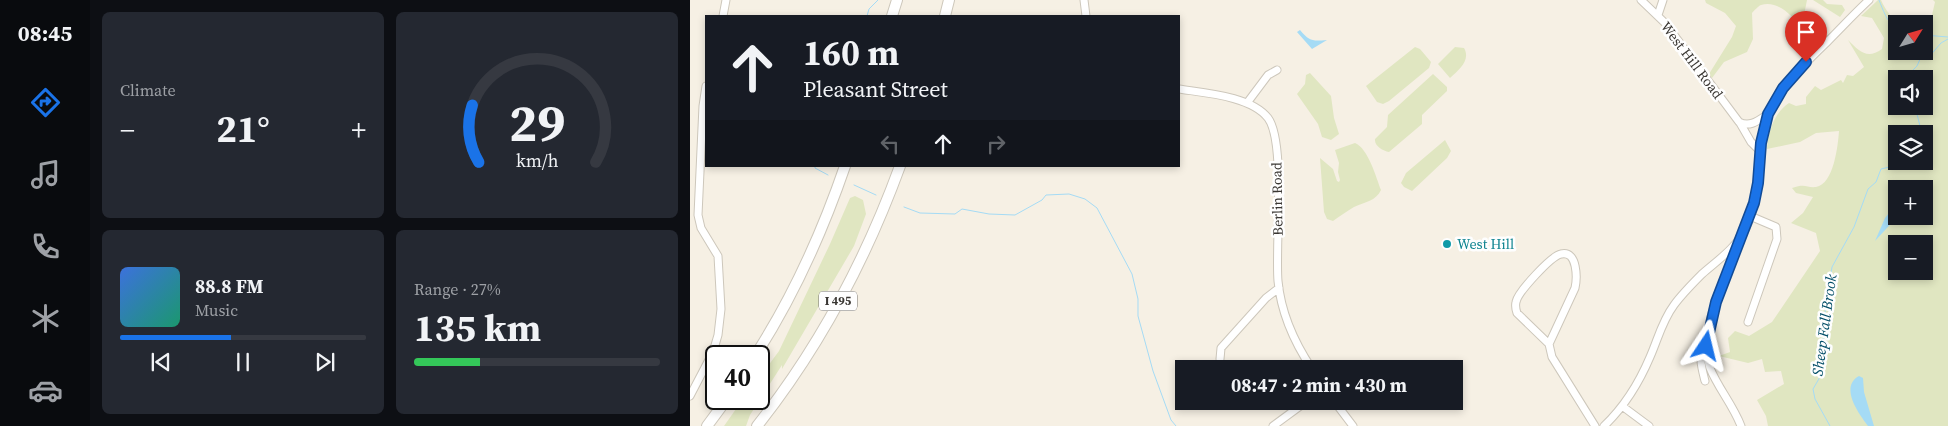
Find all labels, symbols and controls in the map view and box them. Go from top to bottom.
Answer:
pin [1785,11,1827,62]
north arrow [1888,15,1932,60]
map controls [1888,15,1933,280]
street label: West Hill Road [1656,17,1728,103]
text: 08:45 [18,18,72,48]
icon: arrive [1792,18,1820,46]
text: 160 m [803,29,899,77]
icon: ahead [720,35,785,100]
button: sound [1888,70,1933,115]
text: Pleasant Street [803,74,948,104]
text: Climate [120,79,176,101]
icon: directions [28,85,63,120]
text: 29 [509,87,565,158]
text: 21° [216,103,270,155]
text: − [120,111,135,149]
text: + [351,111,366,149]
button: layers [1888,125,1933,170]
icon: left [876,130,904,158]
icon: ahead [929,130,957,158]
icon: right [982,130,1010,158]
text: km/h [516,148,559,173]
icon: music [28,157,63,192]
street label: Berlin Road [1266,162,1288,236]
button: + [1888,180,1933,225]
icon: phone [28,229,63,264]
place label: West Hill [1457,234,1514,254]
button: − [1888,235,1933,280]
marker: West Hill [1441,238,1453,250]
water label: Sheep Fall Brook [1806,272,1842,377]
text: 88.8 FM [195,273,264,299]
text: Range · 27% [414,278,501,300]
road number: I 495 [819,292,857,310]
text: Music [195,299,238,321]
icon: climate [28,301,63,336]
text: 135 km [414,302,541,354]
position arrow [1679,319,1731,371]
speed limit sign: 40 [705,345,770,410]
icon: previous [147,348,175,376]
icon: pause [229,348,257,376]
icon: next [311,348,339,376]
text: 08:47 · 2 min · 430 m [1231,372,1407,398]
icon: car [28,373,63,408]

